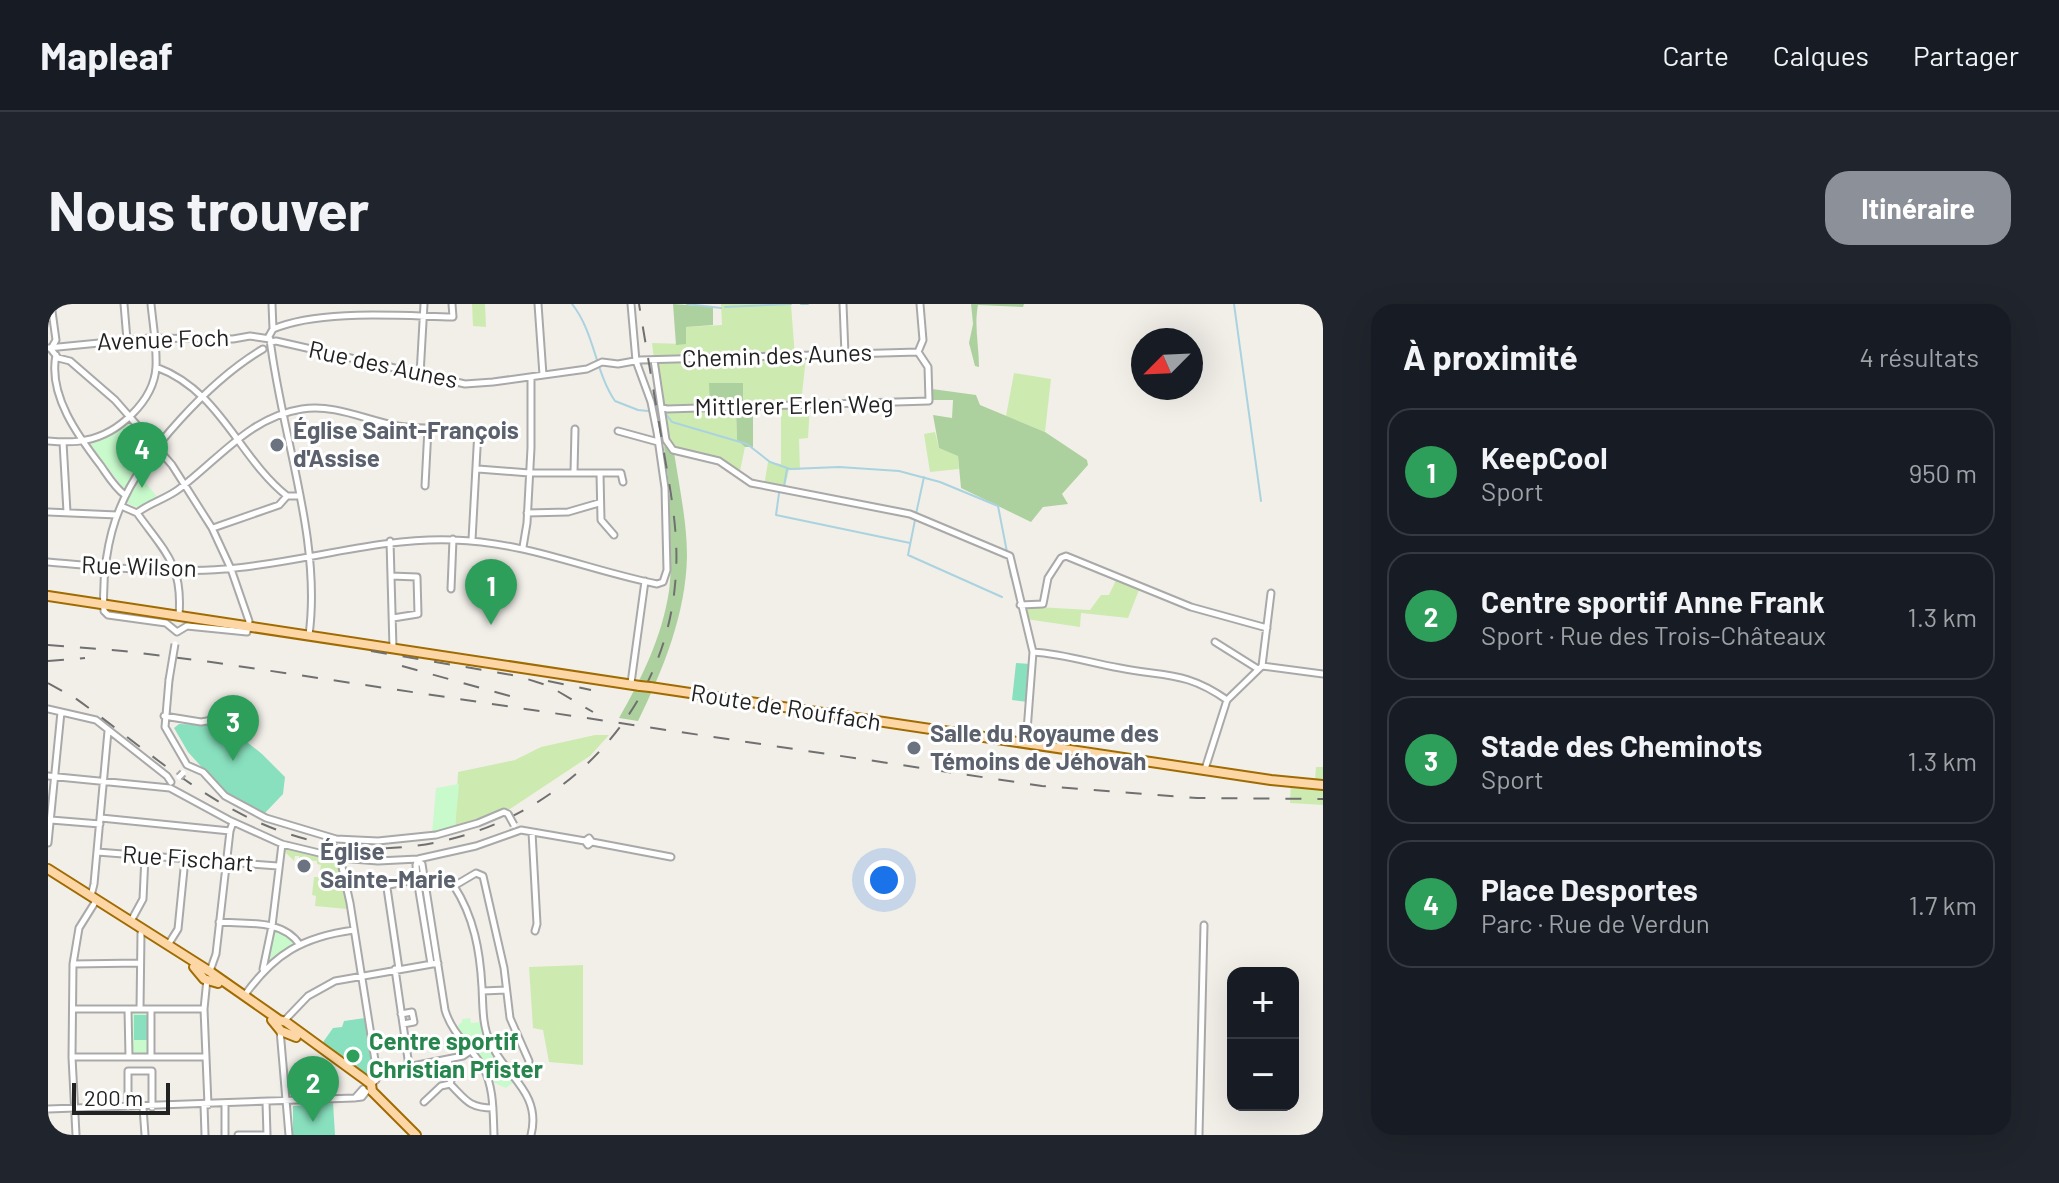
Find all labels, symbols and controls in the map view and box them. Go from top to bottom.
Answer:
text: Mapleaf [40,32,173,78]
text: Carte [1662,38,1729,72]
text: Calques [1773,38,1869,72]
text: Partager [1913,38,2019,72]
button: Itinéraire [1825,171,2011,245]
text: Nous trouver [48,175,369,242]
street label: Avenue Foch [96,322,230,355]
north arrow [1131,328,1203,400]
street label: Rue des Aunes [306,334,460,393]
text: À proximité [1403,336,1578,377]
street label: Chemin des Aunes [681,337,872,372]
text: 4 résultats [1859,341,1979,372]
street label: Mittlerer Erlen Weg [694,388,894,421]
place label: Église Saint-François d'Assise [293,415,519,472]
pin: 4 [116,422,168,488]
marker: Église Saint-François d'Assise [268,436,286,454]
text: KeepCool [1481,439,1607,475]
text: 1 [1426,457,1436,488]
text: 950 m [1909,457,1977,488]
text: Sport [1481,475,1544,506]
street label: Rue Wilson [81,549,197,582]
pin: 1 [465,559,517,625]
text: Centre sportif Anne Frank [1481,583,1825,619]
text: 2 [1424,601,1438,632]
text: 1.3 km [1908,601,1977,632]
text: Sport · Rue des Trois-Châteaux [1481,619,1826,650]
street label: Route de Rouffach [689,677,883,736]
pin: 3 [207,695,259,761]
place label: Salle du Royaume des Témoins de Jéhovah [930,718,1159,775]
text: Stade des Cheminots [1481,727,1762,763]
marker: Salle du Royaume des Témoins de Jéhovah [905,739,923,757]
text: 3 [1424,745,1438,776]
text: 1.3 km [1908,745,1977,776]
text: Sport [1481,763,1544,794]
place label: Église Sainte-Marie [320,836,456,893]
street label: Rue Fischart [121,838,255,877]
marker: Église Sainte-Marie [295,857,313,875]
your location [864,860,904,900]
text: Place Desportes [1481,871,1698,907]
text: 4 [1423,889,1439,920]
text: 1.7 km [1909,889,1977,920]
text: Parc · Rue de Verdun [1481,907,1710,938]
map controls [1227,967,1299,1111]
button: + [1227,967,1299,1039]
place label: Centre sportif Christian Pfister [369,1026,543,1083]
button: − [1227,1039,1299,1111]
marker: Centre sportif Christian Pfister [344,1047,362,1065]
pin: 2 [287,1056,339,1122]
scale bar [72,1079,170,1115]
text: 200 m [84,1084,143,1110]

